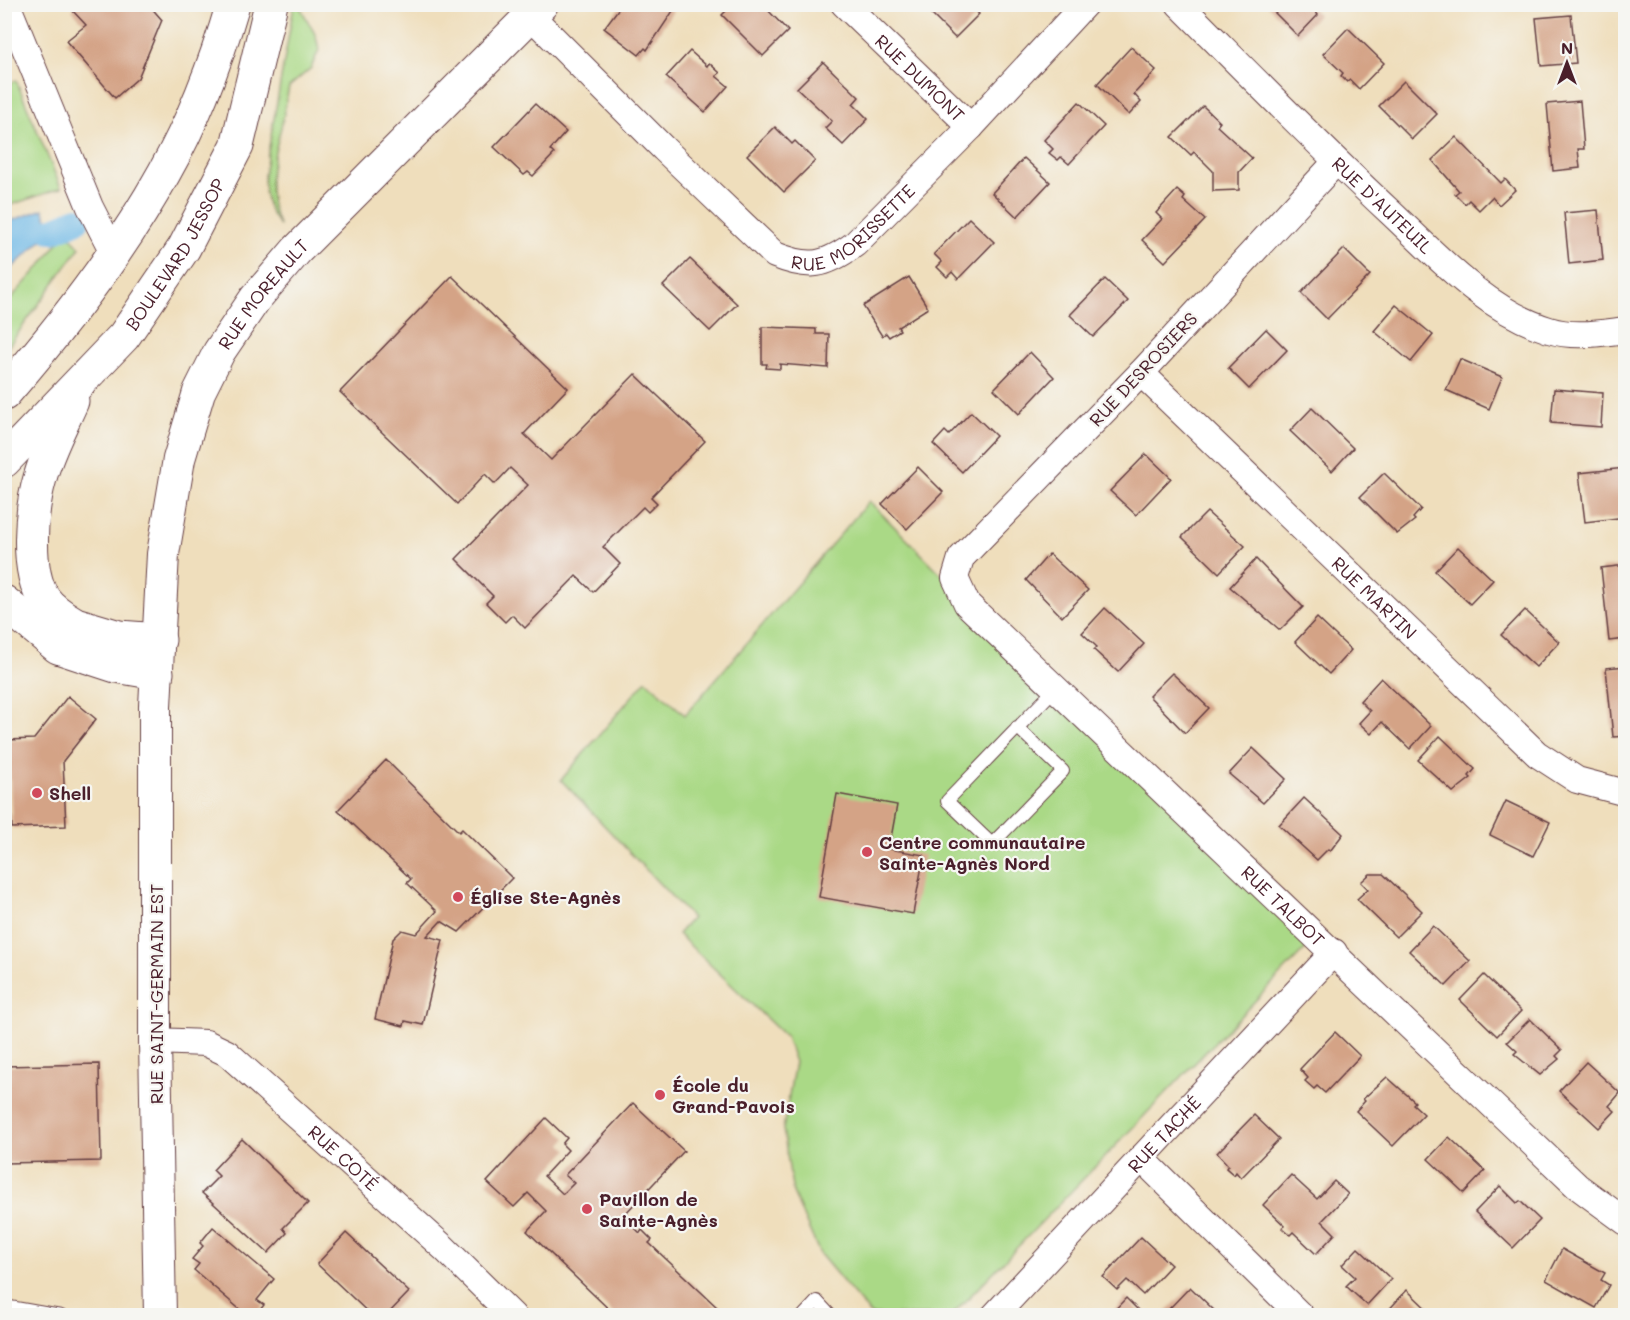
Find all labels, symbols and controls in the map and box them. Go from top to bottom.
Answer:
street label: RUE DUMONT [870,29,970,127]
north arrow [1537,33,1597,93]
text: N [1561,37,1573,58]
street label: RUE D'AUTEUIL [1327,151,1438,259]
street label: BOULEVARD JESSOP [120,174,230,335]
street label: RUE MORISSETTE [789,179,920,276]
street label: RUE MOREAULT [212,234,313,354]
street label: RUE DESROSIERS [1084,307,1202,431]
street label: RUE MARTIN [1327,551,1422,644]
place label: Shell [49,781,91,805]
marker: Shell [30,786,44,800]
place label: Centre communautaire Sainte-Agnès Nord [879,830,1086,875]
marker: Centre communautaire Sainte-Agnès Nord [860,845,874,859]
street label: RUE TALBOT [1236,860,1330,951]
street label: RUE SAINT-GERMAIN EST [144,884,168,1104]
place label: Église Ste-Agnès [470,885,621,909]
marker: Église Ste-Agnès [451,890,465,904]
place label: École du Grand-Pavois [672,1073,795,1118]
marker: École du Grand-Pavois [653,1088,667,1102]
street label: RUE TACHÉ [1122,1090,1206,1178]
street label: RUE COTÉ [303,1120,384,1196]
place label: Pavillon de Sainte-Agnès [599,1187,718,1232]
marker: Pavillon de Sainte-Agnès [580,1202,594,1216]

